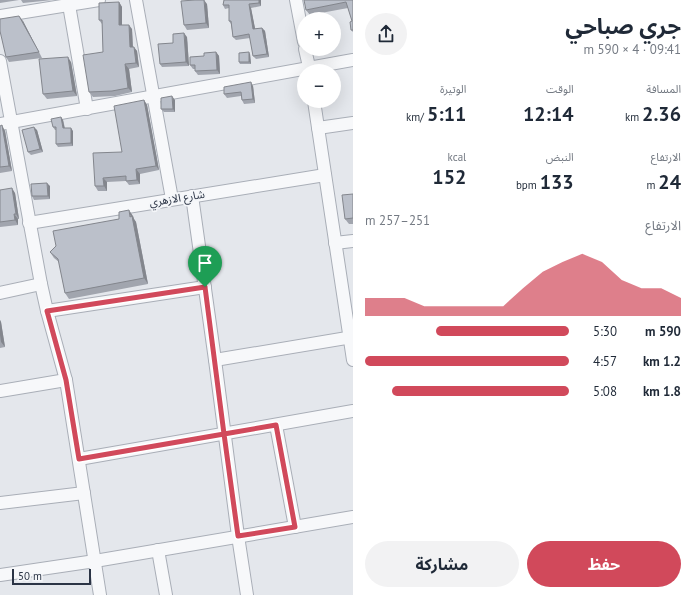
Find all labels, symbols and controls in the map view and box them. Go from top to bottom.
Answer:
map controls [297,12,341,108]
button: + [297,12,341,56]
text: جري صباحي [565,12,681,40]
button: share [365,13,407,55]
text: 09:41 · 4 × 590 m [583,41,681,58]
button: − [297,64,341,108]
text: الوتيرة [440,82,466,96]
text: الوقت [546,82,574,96]
text: المسافة [646,82,681,96]
text: 5:11 [427,101,466,127]
text: 12:14 [523,101,574,127]
text: 2.36 [642,101,681,127]
text: /km [406,110,427,124]
text: km [625,110,642,124]
text: kcal [448,150,466,164]
text: النبض [546,150,574,164]
text: الارتفاع [651,150,681,164]
text: 152 [432,164,466,190]
text: 133 [540,169,574,195]
text: 24 [658,169,681,195]
text: bpm [516,178,540,192]
text: m [646,178,658,192]
street label: شارع الازهري [148,187,207,212]
text: 251–257 m [365,212,430,229]
text: الارتفاع [645,217,681,234]
pin [188,246,222,287]
icon: arrive [194,252,216,274]
text: 5:30 [593,323,617,340]
text: 590 m [645,323,681,340]
text: 4:57 [593,353,617,370]
text: 1.2 km [643,353,681,370]
text: 5:08 [593,383,617,400]
text: 1.8 km [643,383,681,400]
button: مشاركة [365,541,519,587]
button: حفظ [527,541,681,587]
scale bar [12,567,91,586]
text: 50 m [18,569,42,583]

